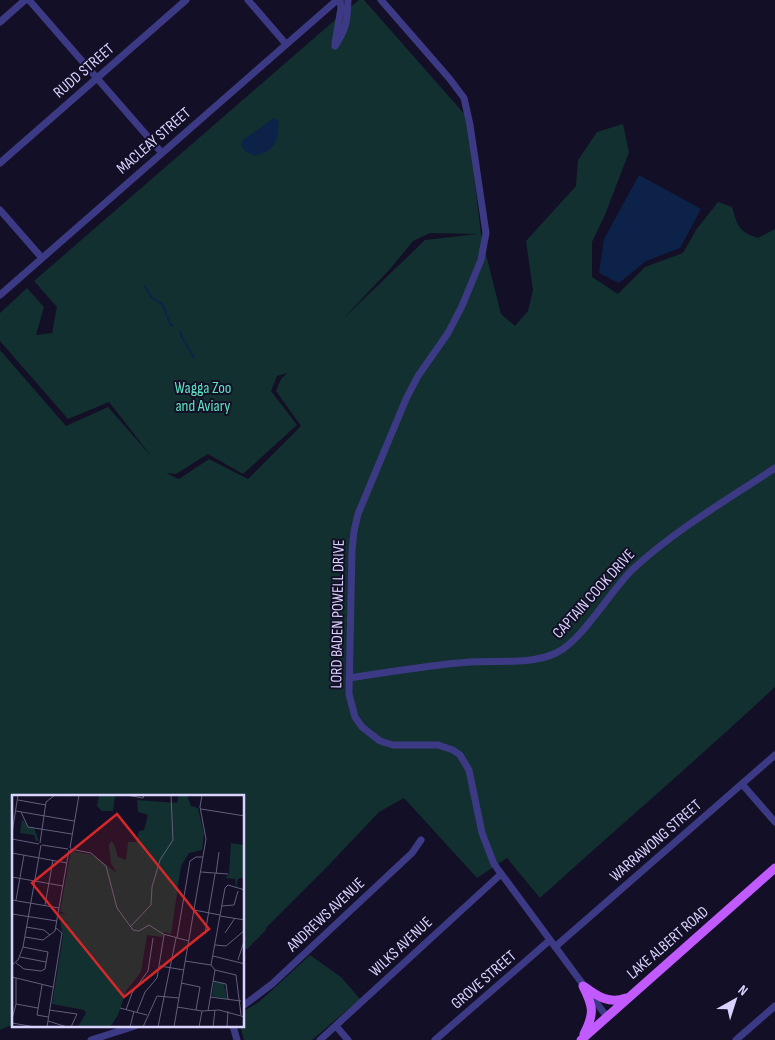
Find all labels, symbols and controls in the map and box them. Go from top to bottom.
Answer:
street label: RUDD STREET [50,39,118,102]
street label: MACLEAY STREET [113,103,195,178]
park label: Wagga Zoo and Aviary [175,379,232,416]
street label: LORD BADEN POWELL DRIVE [327,540,349,688]
street label: CAPTAIN COOK DRIVE [549,545,639,643]
inset map [12,795,245,1028]
street label: WARRAWONG STREET [606,796,706,886]
street label: ANDREWS AVENUE [282,874,369,957]
street label: LAKE ALBERT ROAD [623,902,713,984]
street label: WILKS AVENUE [366,913,436,981]
street label: GROVE STREET [448,946,521,1013]
north arrow [710,975,760,1025]
text: N [735,981,751,999]

